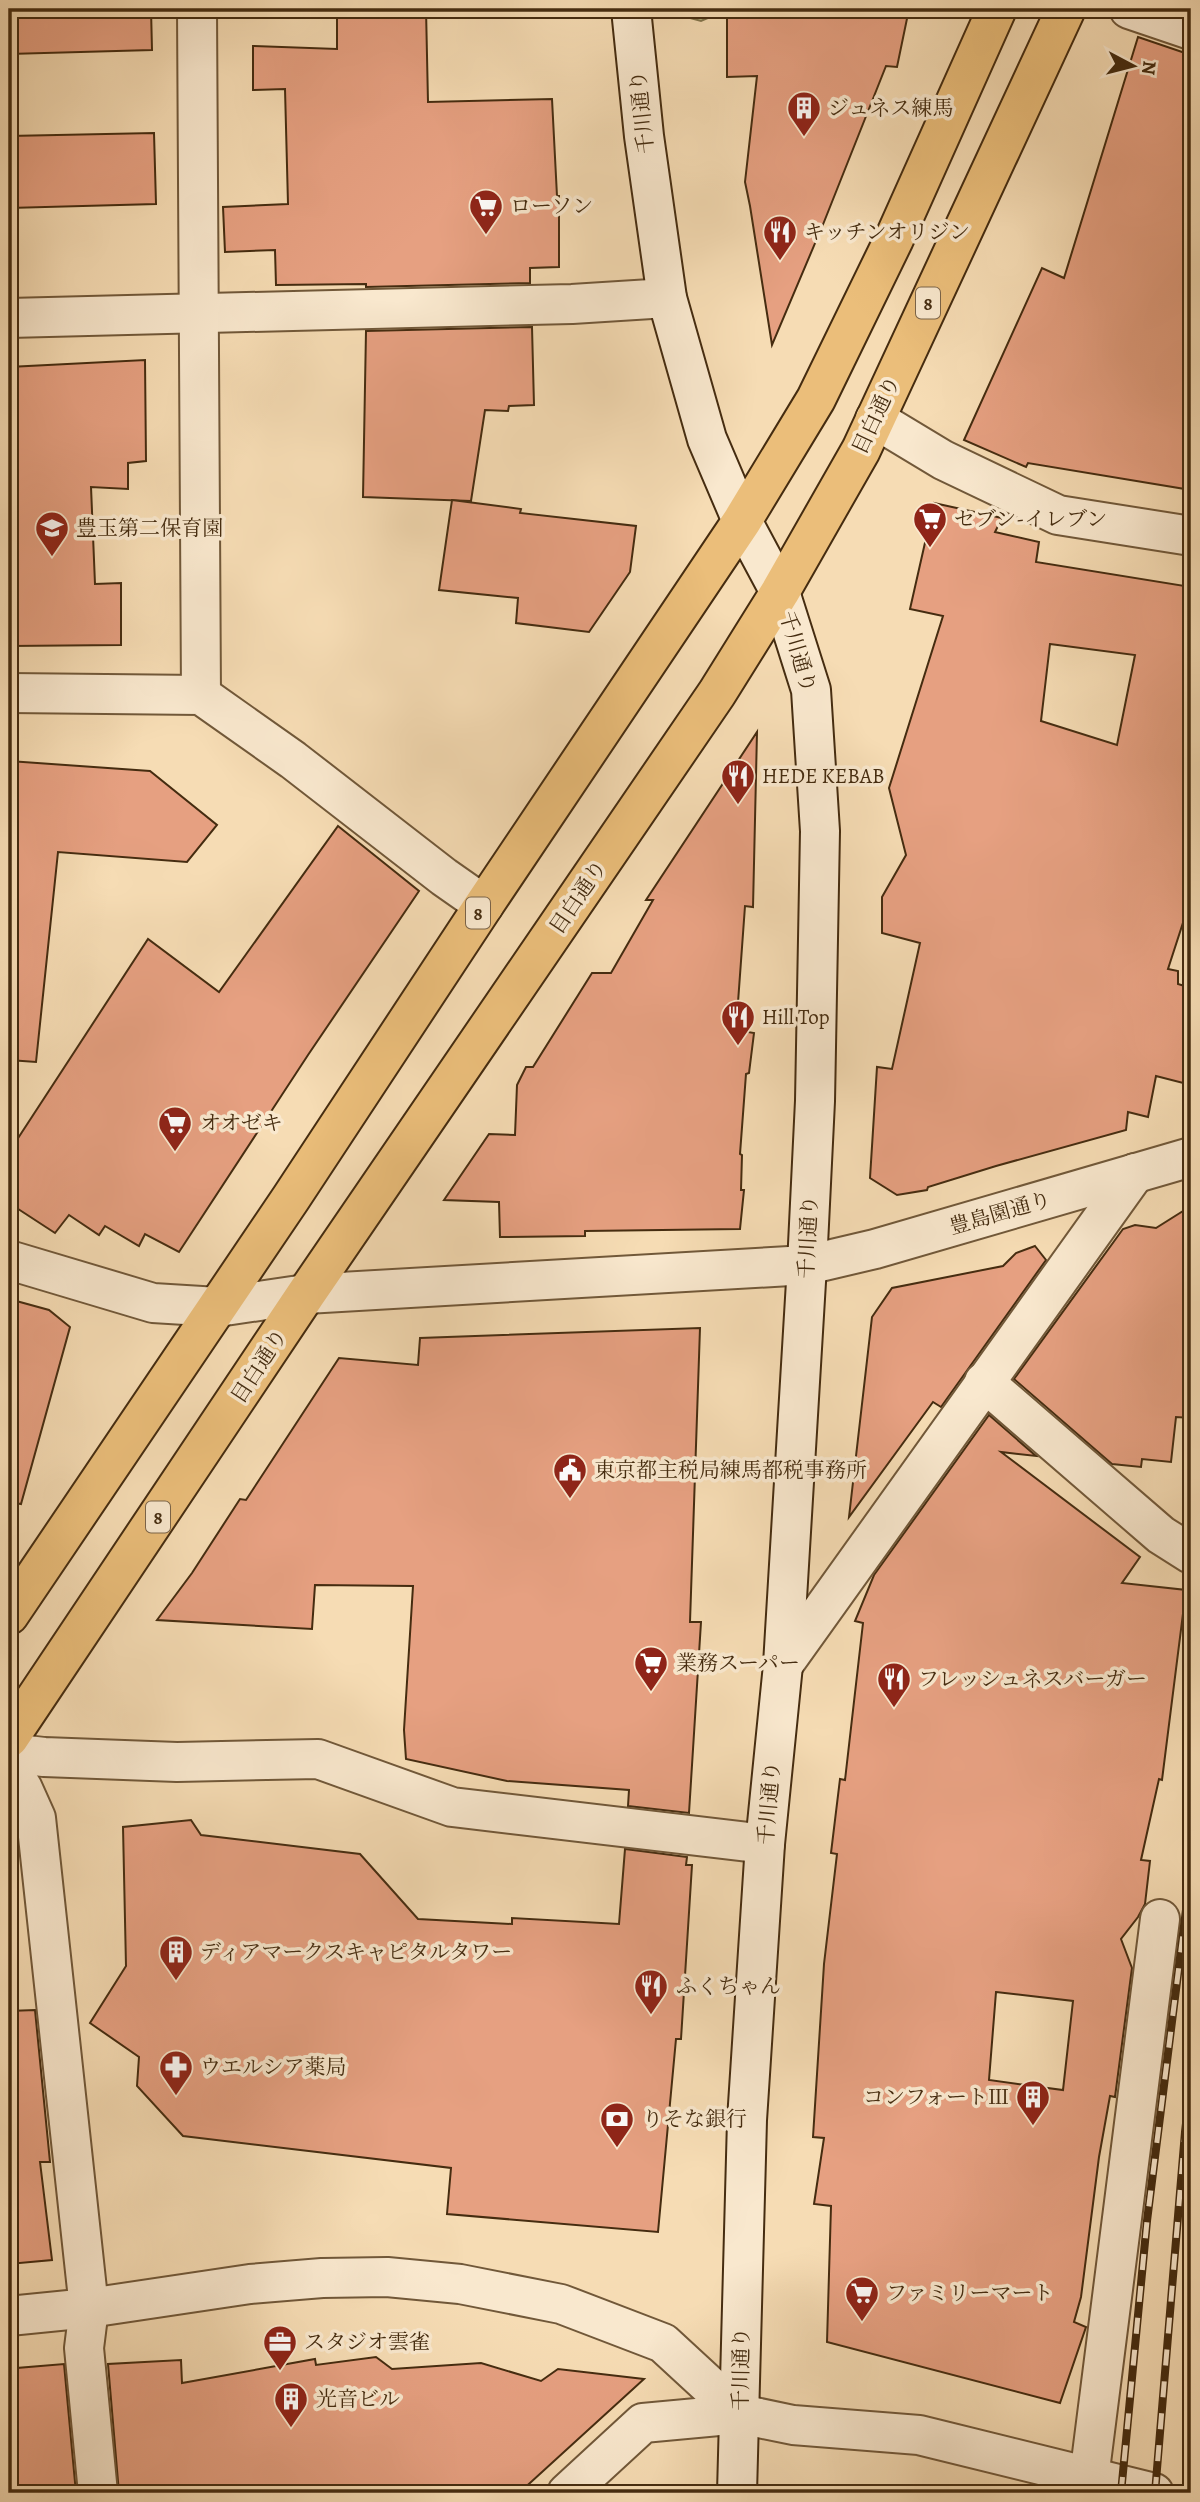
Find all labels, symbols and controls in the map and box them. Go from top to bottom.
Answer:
north arrow [1098,32,1168,102]
text: N [1135,59,1163,77]
street label: 千川通り [624,69,660,155]
building icon: ジュネス練馬 [785,89,823,138]
place label: ジュネス練馬 [828,94,954,122]
supermarket icon: ローソン [467,187,505,236]
place label: ローソン [510,192,593,220]
restaurant icon: キッチンオリジン [761,213,799,262]
place label: キッチンオリジン [804,218,970,246]
road number: 8 [916,288,940,318]
street label: 目白通り [846,371,906,459]
supermarket icon: セブン-イレブン [911,500,949,549]
place label: セブン-イレブン [954,505,1107,533]
school or university icon: 豊玉第二保育園 [33,509,71,558]
place label: 豊玉第二保育園 [76,514,223,542]
street label: 千川通り [773,608,823,696]
restaurant icon: HEDE KEBAB [719,757,757,806]
place label: HEDE KEBAB [762,762,885,790]
street label: 目白通り [543,854,613,940]
road number: 8 [466,897,490,928]
restaurant icon: Hill Top [719,998,757,1047]
place label: Hill Top [762,1003,830,1031]
supermarket icon: オオゼキ [156,1104,194,1153]
place label: オオゼキ [200,1109,283,1137]
street label: 豊島園通り [946,1185,1054,1241]
street label: 千川通り [792,1194,824,1280]
street label: 目白通り [224,1323,294,1409]
public building icon: 東京都主税局練馬都税事務所 [551,1451,589,1500]
place label: 東京都主税局練馬都税事務所 [594,1456,867,1484]
road number: 8 [146,1502,170,1532]
supermarket icon: 業務スーパー [632,1644,670,1693]
place label: 業務スーパー [676,1649,800,1677]
restaurant icon: フレッシュネスバーガー [875,1660,913,1709]
place label: フレッシュネスバーガー [918,1665,1147,1693]
street label: 千川通り [751,1760,787,1846]
building icon: ディアマークスキャピタルタワー [157,1933,195,1982]
place label: ディアマークスキャピタルタワー [200,1938,512,1966]
restaurant icon: ふくちゃん [632,1967,670,2016]
place label: ふくちゃん [676,1972,781,2000]
pharmacy icon: ウエルシア薬局 [157,2048,195,2097]
place label: ウエルシア薬局 [200,2053,346,2081]
building icon: コンフォートⅢ [1014,2078,1052,2127]
place label: コンフォートⅢ [863,2083,1009,2111]
bank icon: りそな銀行 [598,2100,636,2149]
place label: りそな銀行 [642,2105,747,2133]
supermarket icon: ファミリーマート [843,2274,881,2323]
place label: ファミリーマート [886,2279,1054,2307]
office icon: スタジオ雲雀 [261,2323,299,2372]
street label: 千川通り [726,2327,756,2411]
place label: スタジオ雲雀 [304,2328,430,2356]
building icon: 光音ビル [272,2380,310,2429]
place label: 光音ビル [316,2385,400,2413]

